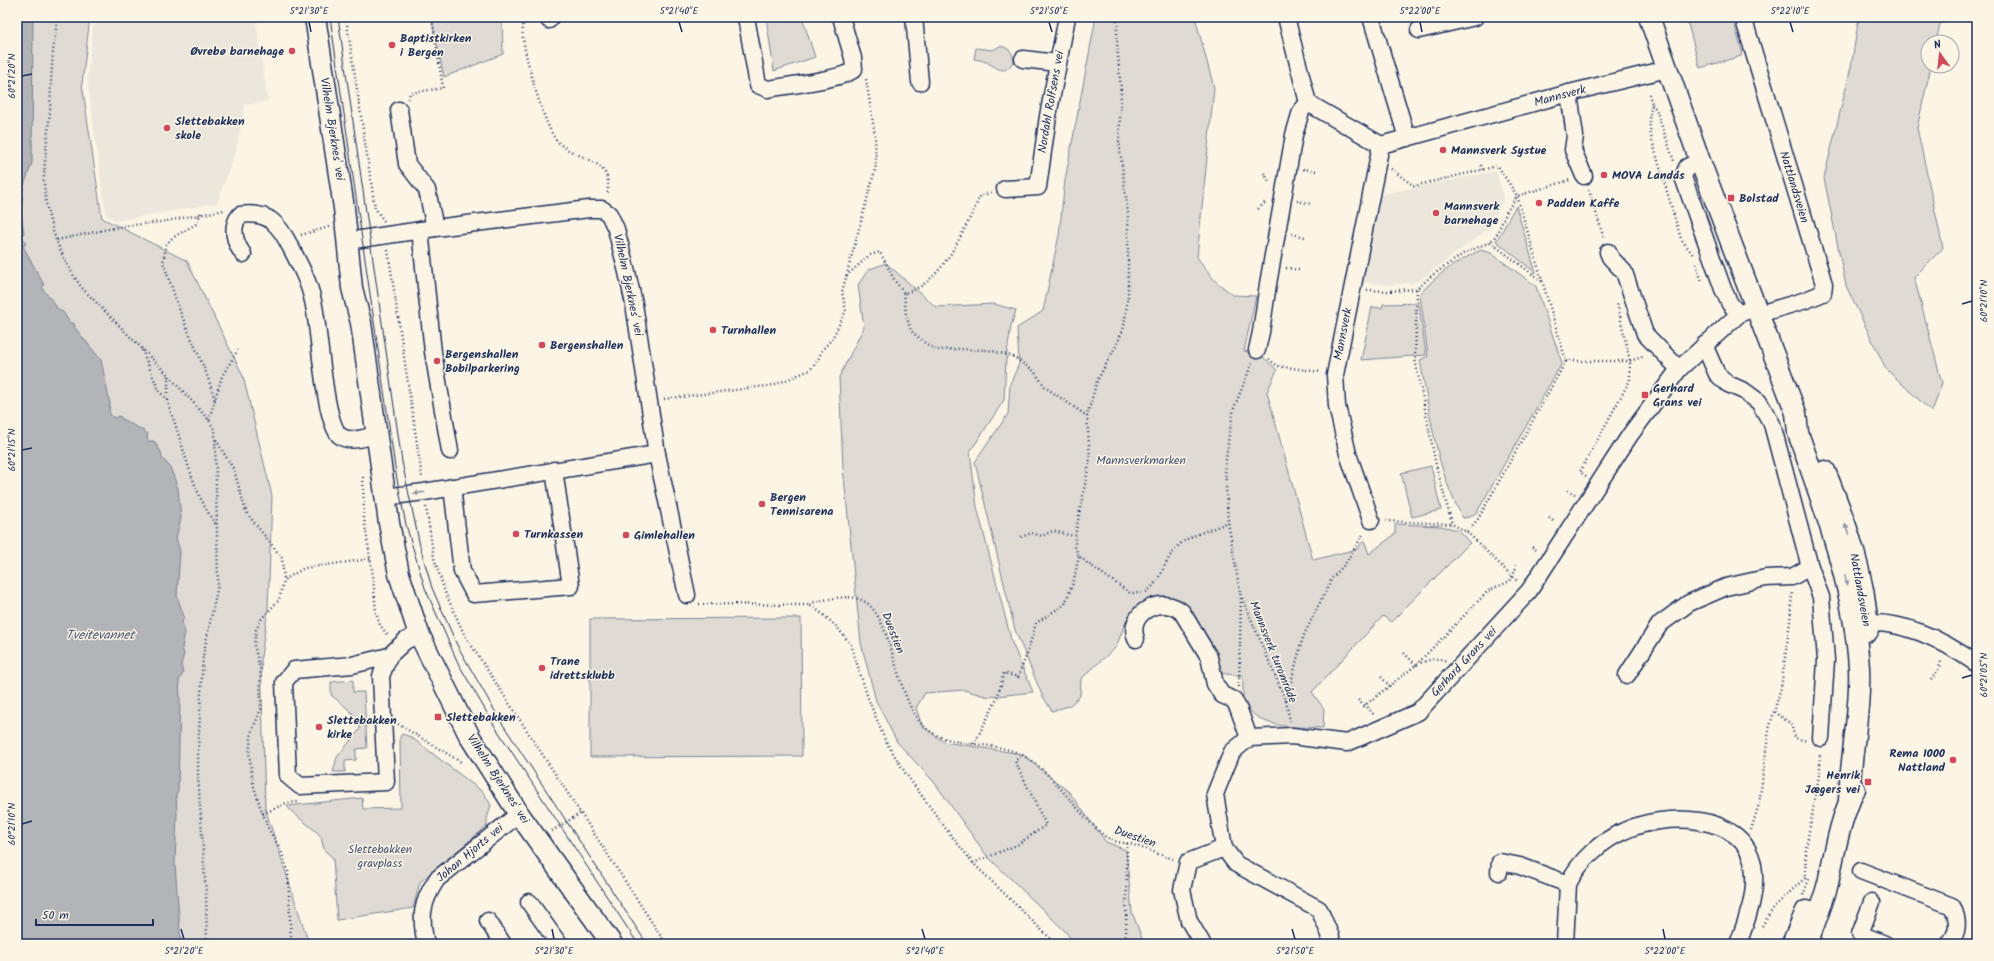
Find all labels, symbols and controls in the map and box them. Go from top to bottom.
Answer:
text: 5°21'30"E [289,3,330,19]
text: 5°21'40"E [660,3,700,19]
text: 5°21'50"E [1030,3,1069,19]
text: 5°22'00"E [1400,3,1442,19]
text: 5°22'10"E [1770,3,1811,19]
place label: Baptistkirken i Bergen [400,29,472,62]
north arrow [1920,34,1960,74]
text: N [1932,36,1943,55]
marker: Baptistkirken i Bergen [387,40,397,50]
place label: Øvrebø barnehage [190,42,284,61]
marker: Øvrebø barnehage [287,46,297,56]
street label: Nordahl Rolfsens vei [1033,48,1070,155]
text: 60°21'20"N [4,53,20,99]
street label: Vilhelm Bjerknes' vei [314,76,350,183]
street label: Mannsverk [1532,80,1588,112]
place label: Slettebakken skole [175,112,245,145]
marker: Slettebakken skole [162,123,172,133]
place label: Mannsverk Systue [1451,141,1547,160]
marker: Mannsverk Systue [1438,145,1448,155]
street label: Nattlandsveien [1774,149,1814,225]
place label: MOVA Landås [1612,166,1685,185]
marker: MOVA Landås [1599,170,1609,180]
place label: Bolstad [1739,189,1779,208]
marker: Bolstad [1726,193,1736,203]
place label: Padden Kaffe [1547,194,1620,213]
place label: Mannsverk barnehage [1444,197,1500,230]
marker: Padden Kaffe [1534,198,1544,208]
marker: Mannsverk barnehage [1431,208,1441,218]
street label: Vilhelm Bjerknes' vei [608,232,648,339]
text: 60°21'10"N [1976,279,1992,322]
street label: Mannsverk [1329,306,1357,362]
place label: Turnhallen [721,321,776,340]
marker: Turnhallen [708,325,718,335]
place label: Bergenshallen [550,336,624,355]
marker: Bergenshallen [537,340,547,350]
place label: Bergenshallen Bobilparkering [445,345,520,378]
marker: Bergenshallen Bobilparkering [432,356,442,366]
place label: Gerhard Grans vei [1653,379,1702,412]
marker: Gerhard Grans vei [1640,390,1650,400]
text: 60°21'15"N [4,428,20,471]
park label: Mannsverkmarken [1096,451,1186,470]
place label: Bergen Tennisarena [770,488,834,521]
one-way arrow [413,490,425,496]
marker: Bergen Tennisarena [757,499,767,509]
one-way arrow [1844,523,1850,535]
place label: Turnkassen [524,525,583,544]
place label: Gimlehallen [634,526,695,545]
marker: Turnkassen [511,529,521,539]
marker: Gimlehallen [621,530,631,540]
street label: Nattlandsveien [1844,552,1876,628]
one-way arrow [1844,574,1850,586]
street label: Mannsverk turområde [1244,598,1302,706]
street label: Duestien [876,609,910,657]
street label: Gerhard Grans vei [1426,622,1502,701]
water label: Tveitevannet [66,625,136,646]
place label: Trane idrettsklubb [550,652,615,685]
text: 60°21'05"N [1976,652,1992,697]
marker: Trane idrettsklubb [537,663,547,673]
place label: Slettebakken [446,708,516,727]
place label: Slettebakken kirke [327,711,397,744]
marker: Slettebakken [433,712,443,722]
marker: Slettebakken kirke [314,722,324,732]
street label: Vilhelm Bjerknes' vei [462,730,535,829]
place label: Rema 1000 Nattland [1889,744,1946,777]
marker: Rema 1000 Nattland [1948,755,1958,765]
place label: Henrik Jægers vei [1805,766,1861,799]
marker: Henrik Jægers vei [1863,777,1873,787]
text: 60°21'10"N [4,802,20,845]
street label: Johan Hjorts vei [432,818,509,887]
street label: Duestien [1111,821,1159,853]
park label: Slettebakken gravplass [348,840,412,873]
scale bar [36,901,153,927]
text: 50 m [42,906,69,925]
text: 5°21'20"E [164,943,205,959]
text: 5°21'30"E [534,943,575,959]
text: 5°21'40"E [906,943,946,959]
text: 5°21'50"E [1276,943,1315,959]
text: 5°22'00"E [1645,943,1687,959]

